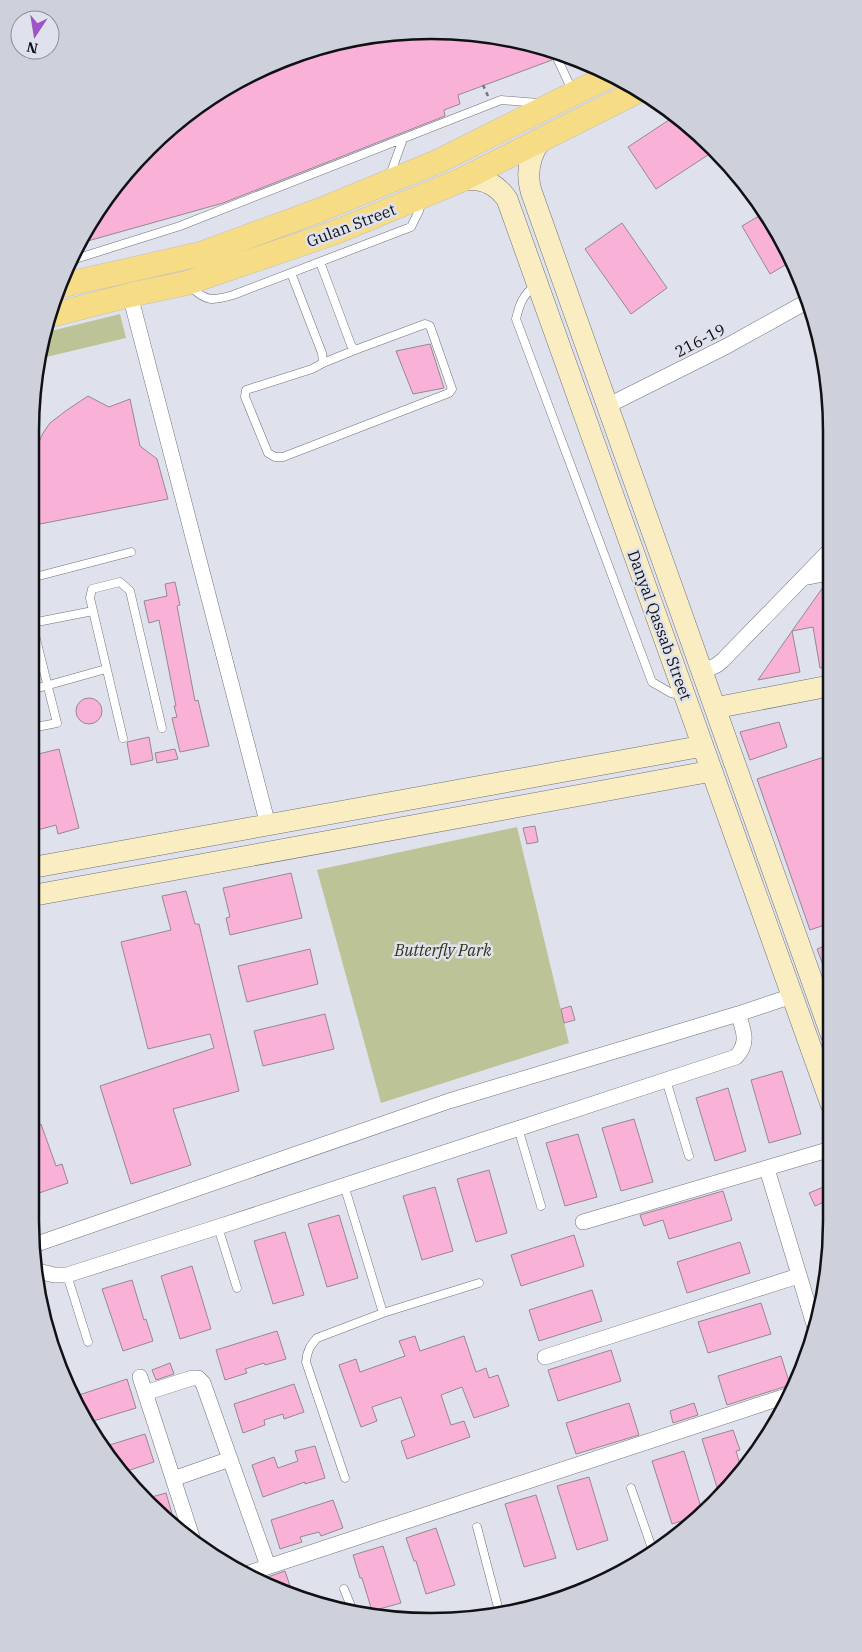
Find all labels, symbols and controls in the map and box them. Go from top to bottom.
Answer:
north arrow [10,10,60,60]
text: N [25,38,40,58]
street label: Gulan Street [304,199,399,251]
street label: 216-19 [671,319,729,361]
street label: Danyal Qassab Street [624,547,697,703]
park label: Butterfly Park [394,940,492,960]

